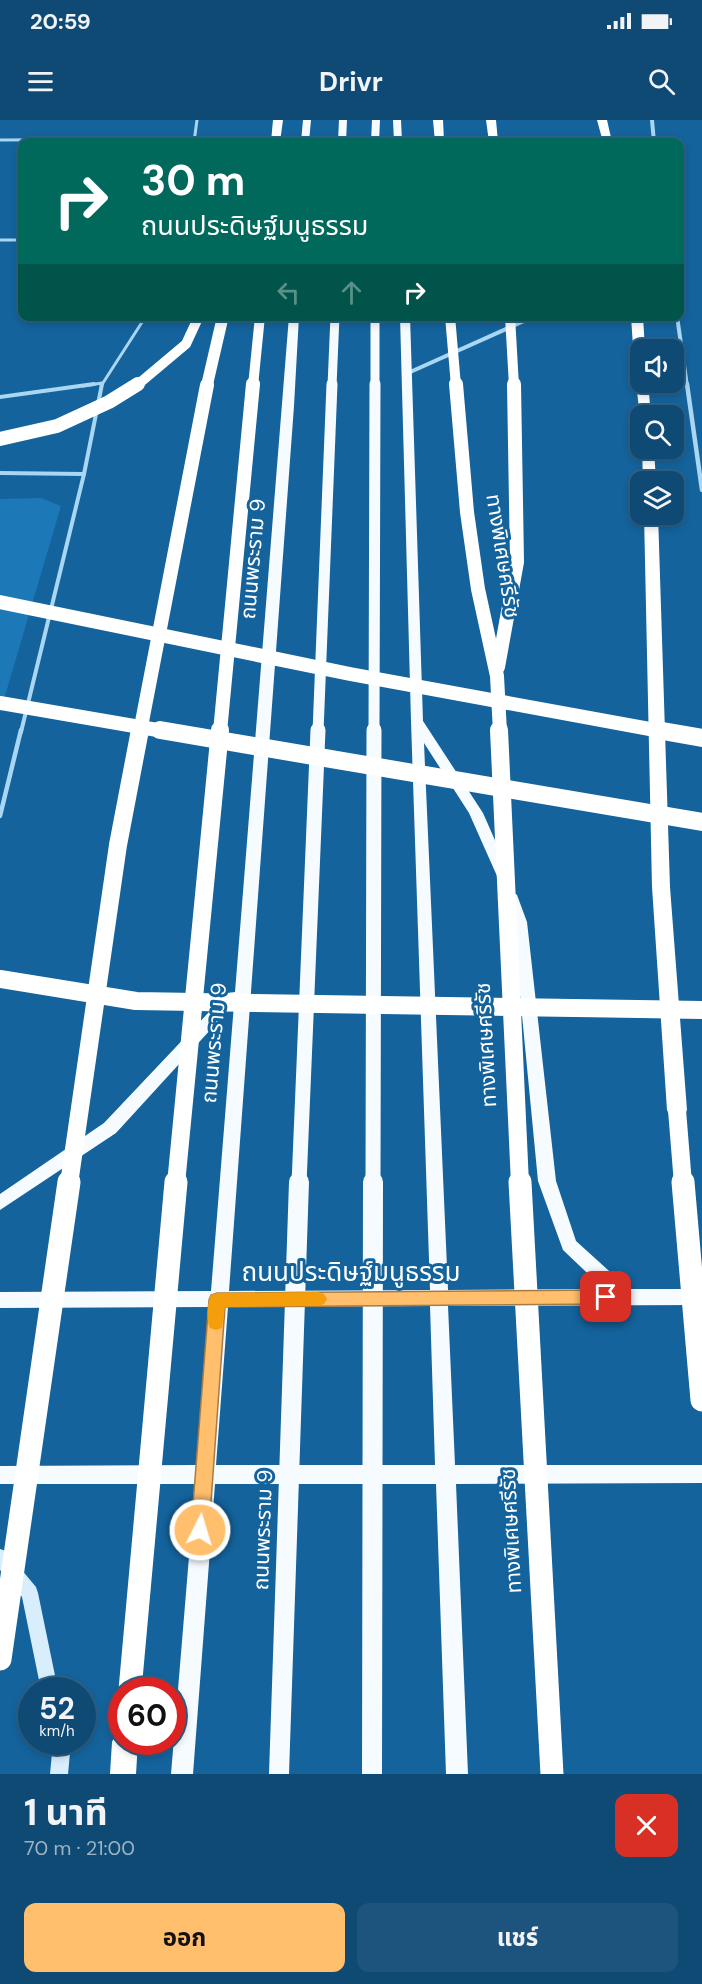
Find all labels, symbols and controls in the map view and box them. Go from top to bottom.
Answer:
text: 20:59 [30,7,91,36]
text: Drivr [319,64,383,99]
icon: menu [24,65,57,98]
icon: search [645,65,678,98]
text: 30 m [141,153,245,208]
icon: right [42,162,120,240]
text: ถนนประดิษฐ์มนูธรรม [141,208,368,243]
icon: left [272,276,305,309]
icon: ahead [335,276,368,309]
icon: right [398,276,431,309]
map controls [630,339,684,525]
button: sound [630,339,684,393]
button: search [630,405,684,459]
button: layers [630,471,684,525]
street label: ทางพิเศษศรีรัช [479,492,527,620]
street label: ถนนพระราม 9 [234,498,272,620]
street label: ถนนพระราม 9 [195,982,233,1104]
street label: ทางพิเศษศรีรัช [469,982,503,1108]
street label: ถนนประดิษฐ์มนูธรรม [242,1255,461,1289]
pin [580,1271,631,1322]
icon: arrive [589,1280,622,1313]
street label: ทางพิเศษศรีรัช [494,1468,528,1594]
street label: ถนนพระราม 9 [247,1469,279,1591]
position arrow [168,1498,232,1562]
speed limit sign: 60 [108,1677,186,1755]
text: 52 [39,1689,75,1728]
text: km/h [39,1721,75,1741]
text: 1 นาที [24,1789,108,1836]
button: close [615,1794,678,1857]
text: 70 m · 21:00 [24,1835,135,1861]
button: ออก [24,1903,345,1972]
button: แชร์ [357,1903,678,1972]

